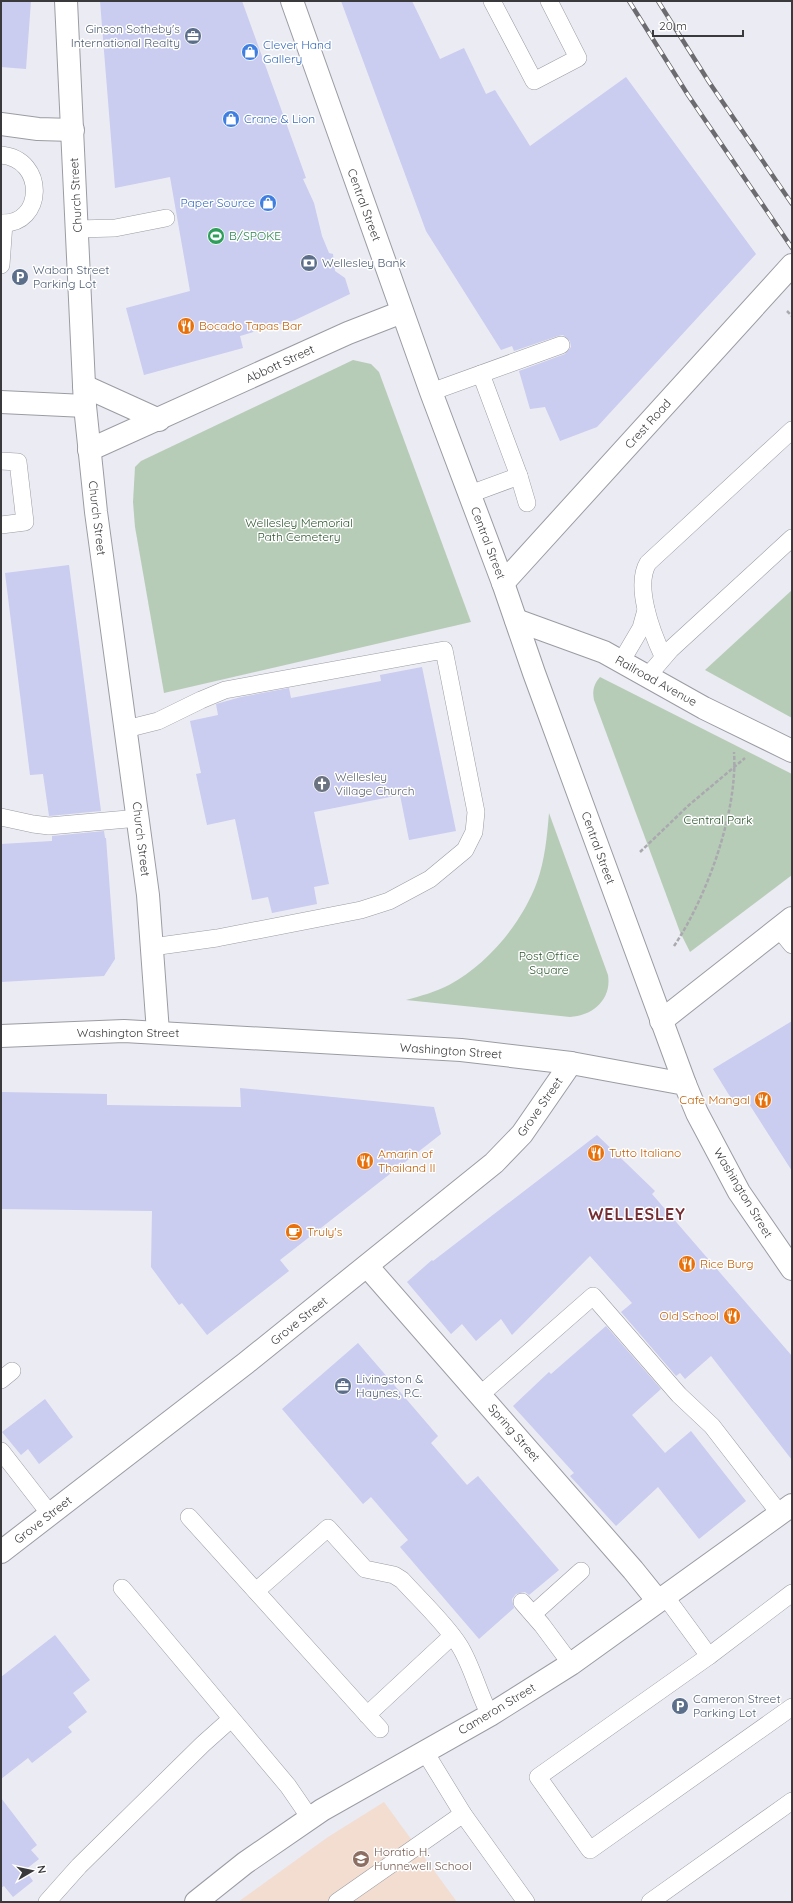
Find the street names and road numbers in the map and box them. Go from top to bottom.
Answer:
street label: Church Street [66,157,85,233]
street label: Central Street [344,166,385,243]
street label: Abbott Street [243,341,316,386]
street label: Crest Road [621,396,674,452]
street label: Church Street [85,480,110,556]
street label: Central Street [468,505,509,581]
street label: Railroad Avenue [613,652,700,709]
street label: Church Street [129,801,154,877]
street label: Central Street [578,809,619,886]
street label: Washington Street [77,1025,179,1040]
street label: Washington Street [399,1039,503,1062]
street label: Grove Street [514,1074,566,1139]
street label: Washington Street [711,1145,776,1241]
street label: Grove Street [267,1293,330,1348]
street label: Spring Street [485,1401,544,1465]
street label: Grove Street [11,1492,75,1547]
street label: Cameron Street [455,1680,538,1738]

